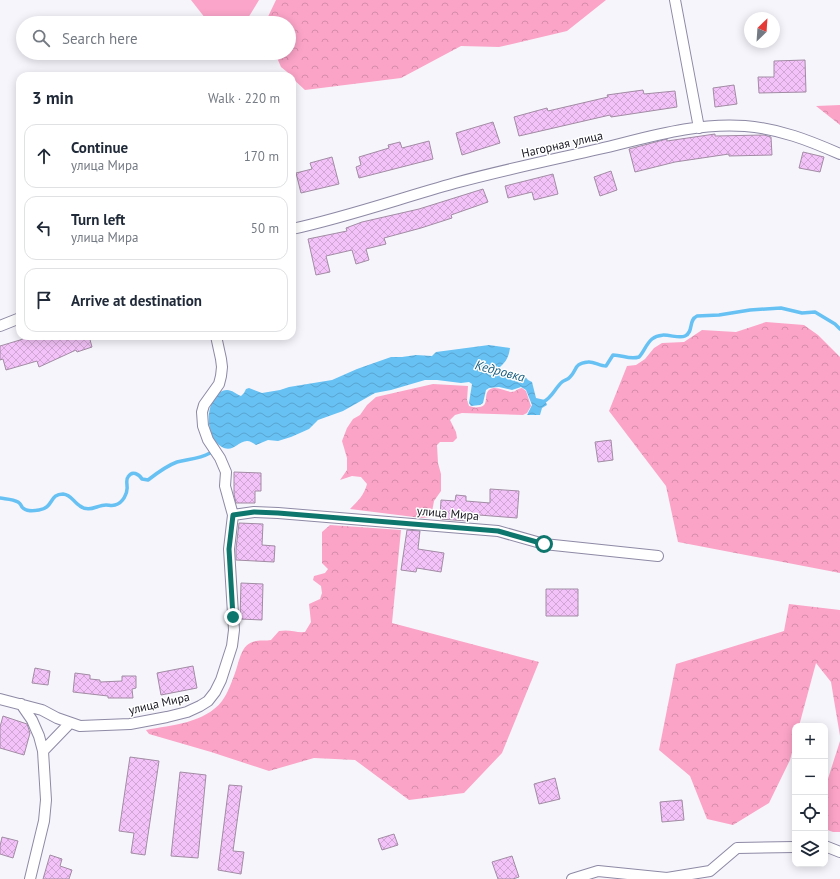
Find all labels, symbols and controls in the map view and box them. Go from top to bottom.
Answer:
north arrow [744,12,780,48]
search box [16,16,296,60]
icon: search [30,27,52,49]
text: Search here [62,29,138,48]
text: 3 min [32,87,73,109]
text: Walk · 220 m [208,90,280,107]
street label: Нагорная улица [520,127,604,161]
text: Continue [71,138,128,157]
icon: ahead [33,145,55,167]
text: 170 m [244,148,279,165]
text: улица Мира [71,157,138,174]
text: Turn left [71,210,125,229]
icon: left [33,217,55,239]
text: 50 m [251,220,279,237]
text: улица Мира [71,229,138,246]
icon: arrive [33,289,55,311]
text: Arrive at destination [71,291,202,310]
water label: Кедровка [473,356,527,386]
street label: улица Мира [416,503,480,523]
route start [535,535,553,553]
route end [224,608,242,626]
street label: улица Мира [127,689,191,717]
map controls [792,723,828,867]
button: + [792,723,828,759]
button: − [792,759,828,795]
button: locate [792,795,828,831]
button: layers [792,831,828,867]

